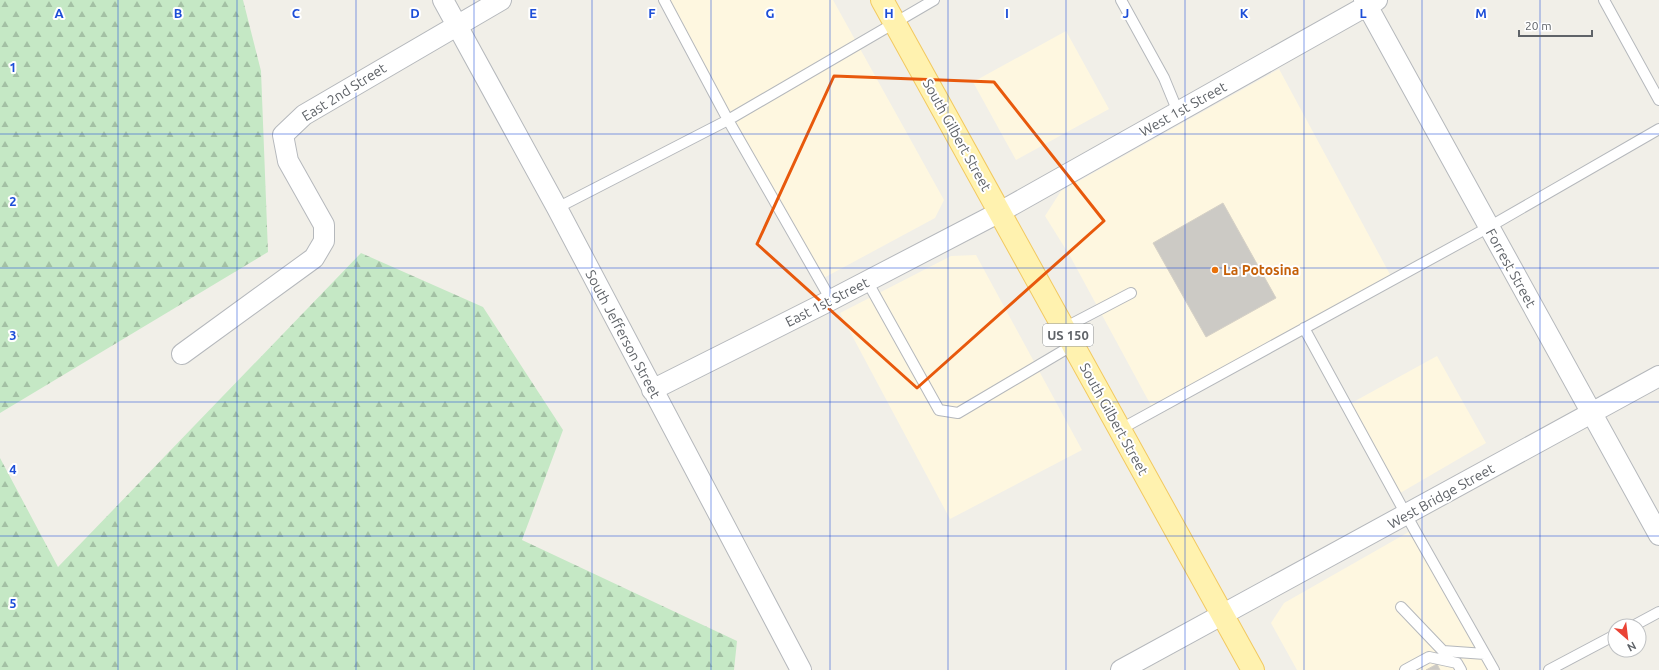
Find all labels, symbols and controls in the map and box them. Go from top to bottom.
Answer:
text: A [54,6,64,20]
text: B [174,6,183,20]
text: C [292,6,301,20]
text: D [410,6,420,20]
text: E [529,6,537,20]
text: F [648,6,656,20]
text: G [766,6,775,20]
text: H [884,6,894,20]
text: I [1005,6,1009,20]
text: J [1123,6,1129,20]
text: K [1240,6,1249,20]
text: L [1359,6,1367,20]
text: M [1475,6,1487,20]
scale bar [1519,12,1592,38]
text: 20 m [1525,19,1552,32]
street label: East 2nd Street [299,59,389,124]
text: 1 [9,60,17,74]
street label: South Gilbert Street [920,76,995,194]
street label: West 1st Street [1137,78,1230,140]
text: 2 [9,194,17,208]
street label: Forrest Street [1483,226,1540,311]
place label: La Potosina [1223,262,1299,278]
marker: La Potosina [1210,265,1220,275]
street label: South Jefferson Street [582,267,664,401]
street label: East 1st Street [783,274,872,330]
road number: US 150 [1043,324,1093,346]
text: 3 [9,328,17,342]
street label: South Gilbert Street [1077,360,1152,478]
street label: West Bridge Street [1385,460,1497,532]
text: 4 [9,462,17,476]
text: 5 [9,596,17,610]
north arrow [1607,618,1647,658]
text: N [1625,640,1638,654]

